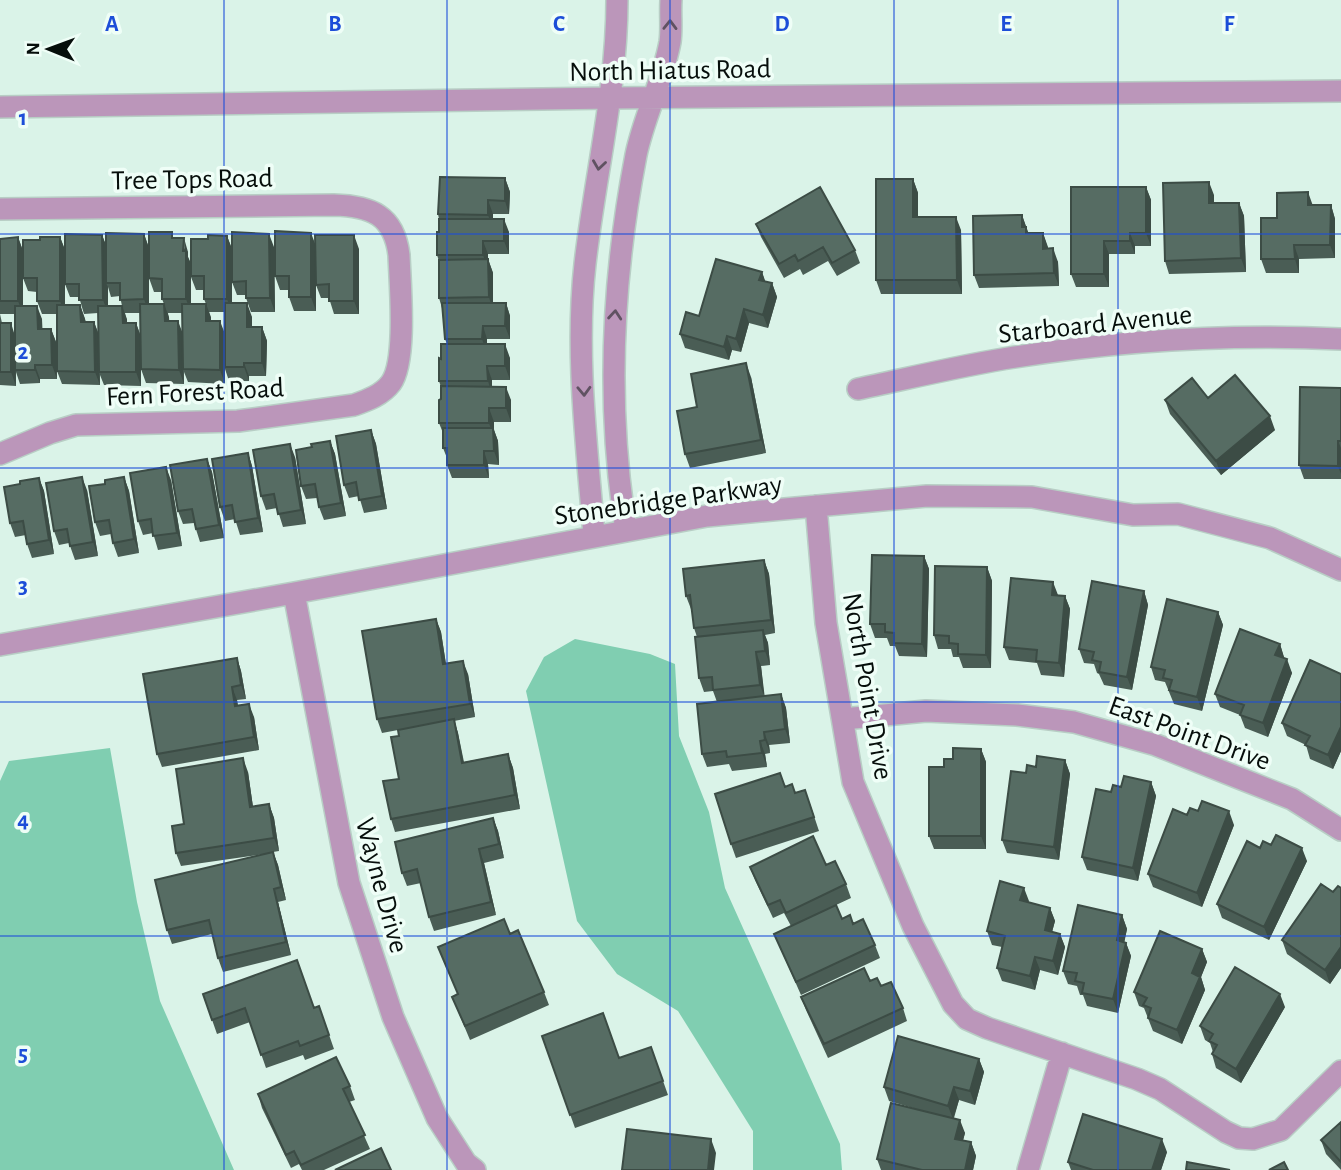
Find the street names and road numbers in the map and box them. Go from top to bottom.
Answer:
street label: North Hiatus Road [569,55,771,87]
street label: Tree Tops Road [111,165,273,195]
street label: Starboard Avenue [997,301,1193,349]
street label: Fern Forest Road [105,374,285,412]
street label: Stonebridge Parkway [553,471,784,531]
street label: North Point Drive [837,591,897,782]
street label: East Point Drive [1105,692,1274,776]
street label: Wayne Drive [350,815,412,956]

